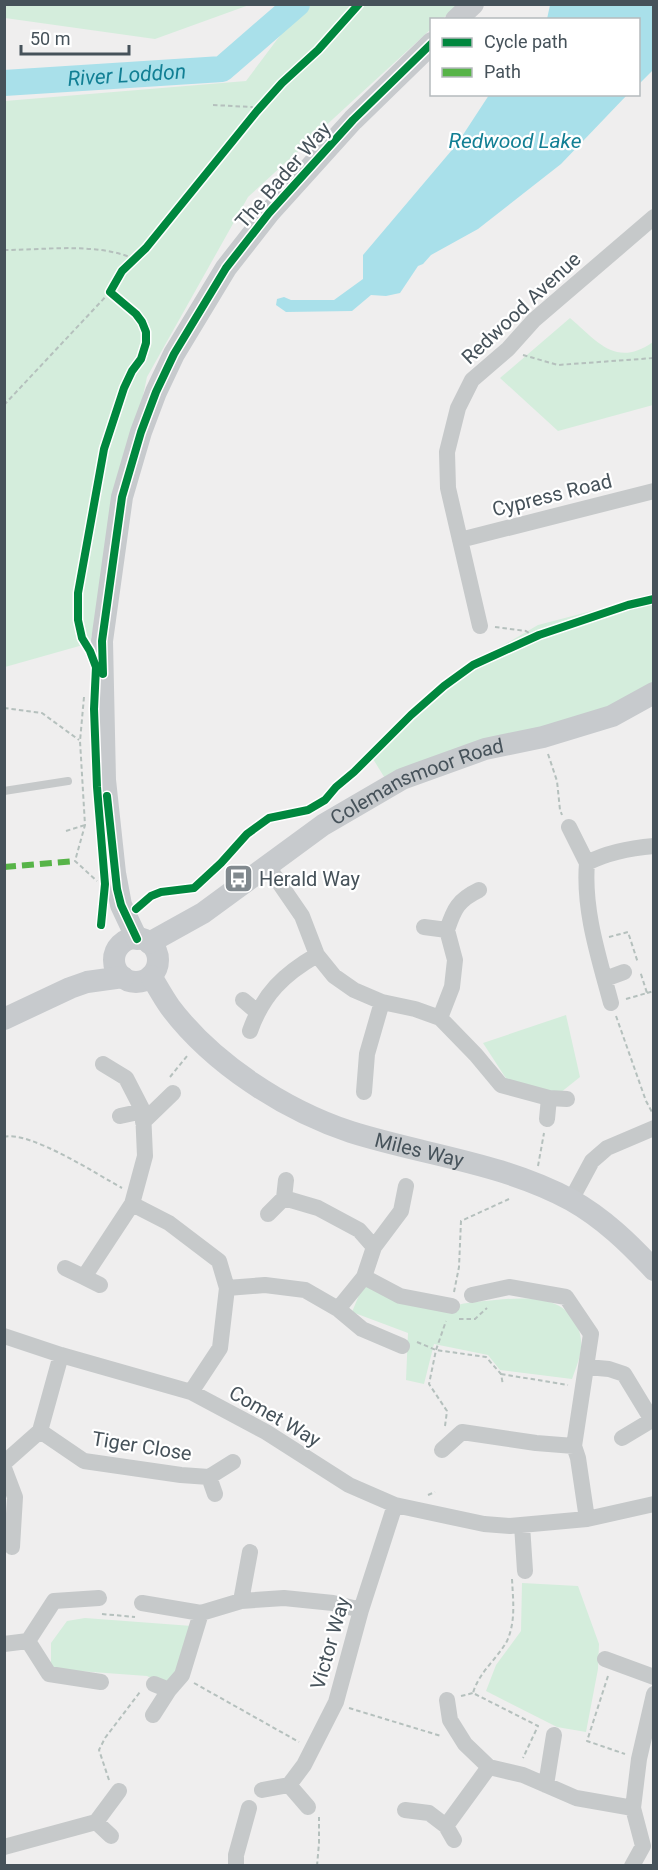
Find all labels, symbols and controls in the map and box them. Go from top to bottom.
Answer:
scale bar [21,18,129,56]
legend [430,18,640,96]
text: 50 m [30,28,70,49]
text: Cycle path [484,31,568,52]
water label: River Loddon [67,59,187,91]
text: Path [484,61,521,82]
street label: The Bader Way [230,117,336,233]
water label: Redwood Lake [449,129,582,153]
street label: Redwood Avenue [457,247,585,369]
street label: Cypress Road [490,469,614,521]
street label: Colemansmoor Road [326,733,506,830]
bus stop icon: Herald Way [222,863,254,895]
place label: Herald Way [259,867,360,891]
street label: Miles Way [372,1128,467,1173]
street label: Comet Way [225,1380,325,1452]
street label: Tiger Close [90,1426,194,1466]
street label: Victor Way [305,1593,355,1692]

